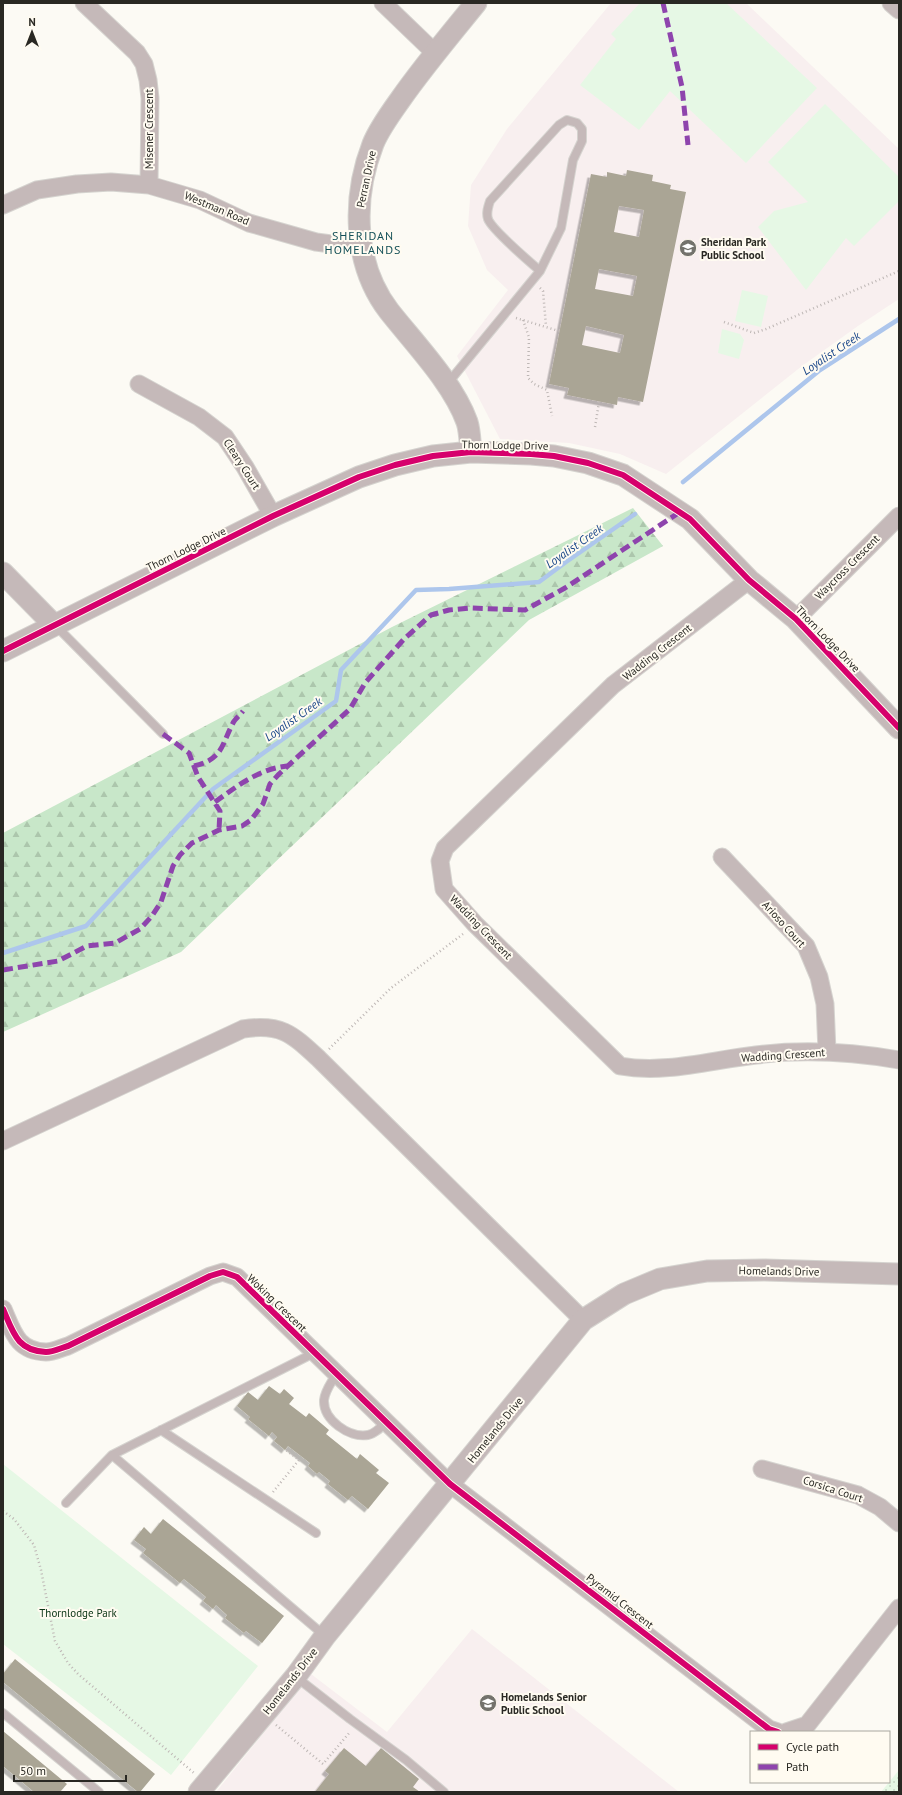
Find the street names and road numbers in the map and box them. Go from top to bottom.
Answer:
street label: Misener Crescent [142,89,156,169]
street label: Perran Drive [353,149,379,209]
street label: Westman Road [182,188,252,228]
street label: Cleary Court [220,436,264,492]
street label: Thorn Lodge Drive [462,437,549,453]
street label: Thorn Lodge Drive [144,524,228,574]
street label: Waycross Crescent [812,531,883,602]
street label: Thorn Lodge Drive [793,603,863,675]
street label: Wadding Crescent [620,621,695,683]
street label: Wadding Crescent [447,892,515,962]
street label: Arioso Court [759,898,809,950]
street label: Wadding Crescent [741,1045,826,1065]
street label: Homelands Drive [739,1263,820,1279]
street label: Woking Crescent [244,1271,310,1335]
street label: Homelands Drive [464,1394,526,1466]
street label: Corsica Court [801,1473,865,1505]
street label: Pyramid Crescent [584,1570,657,1632]
street label: Homelands Drive [260,1645,321,1717]

